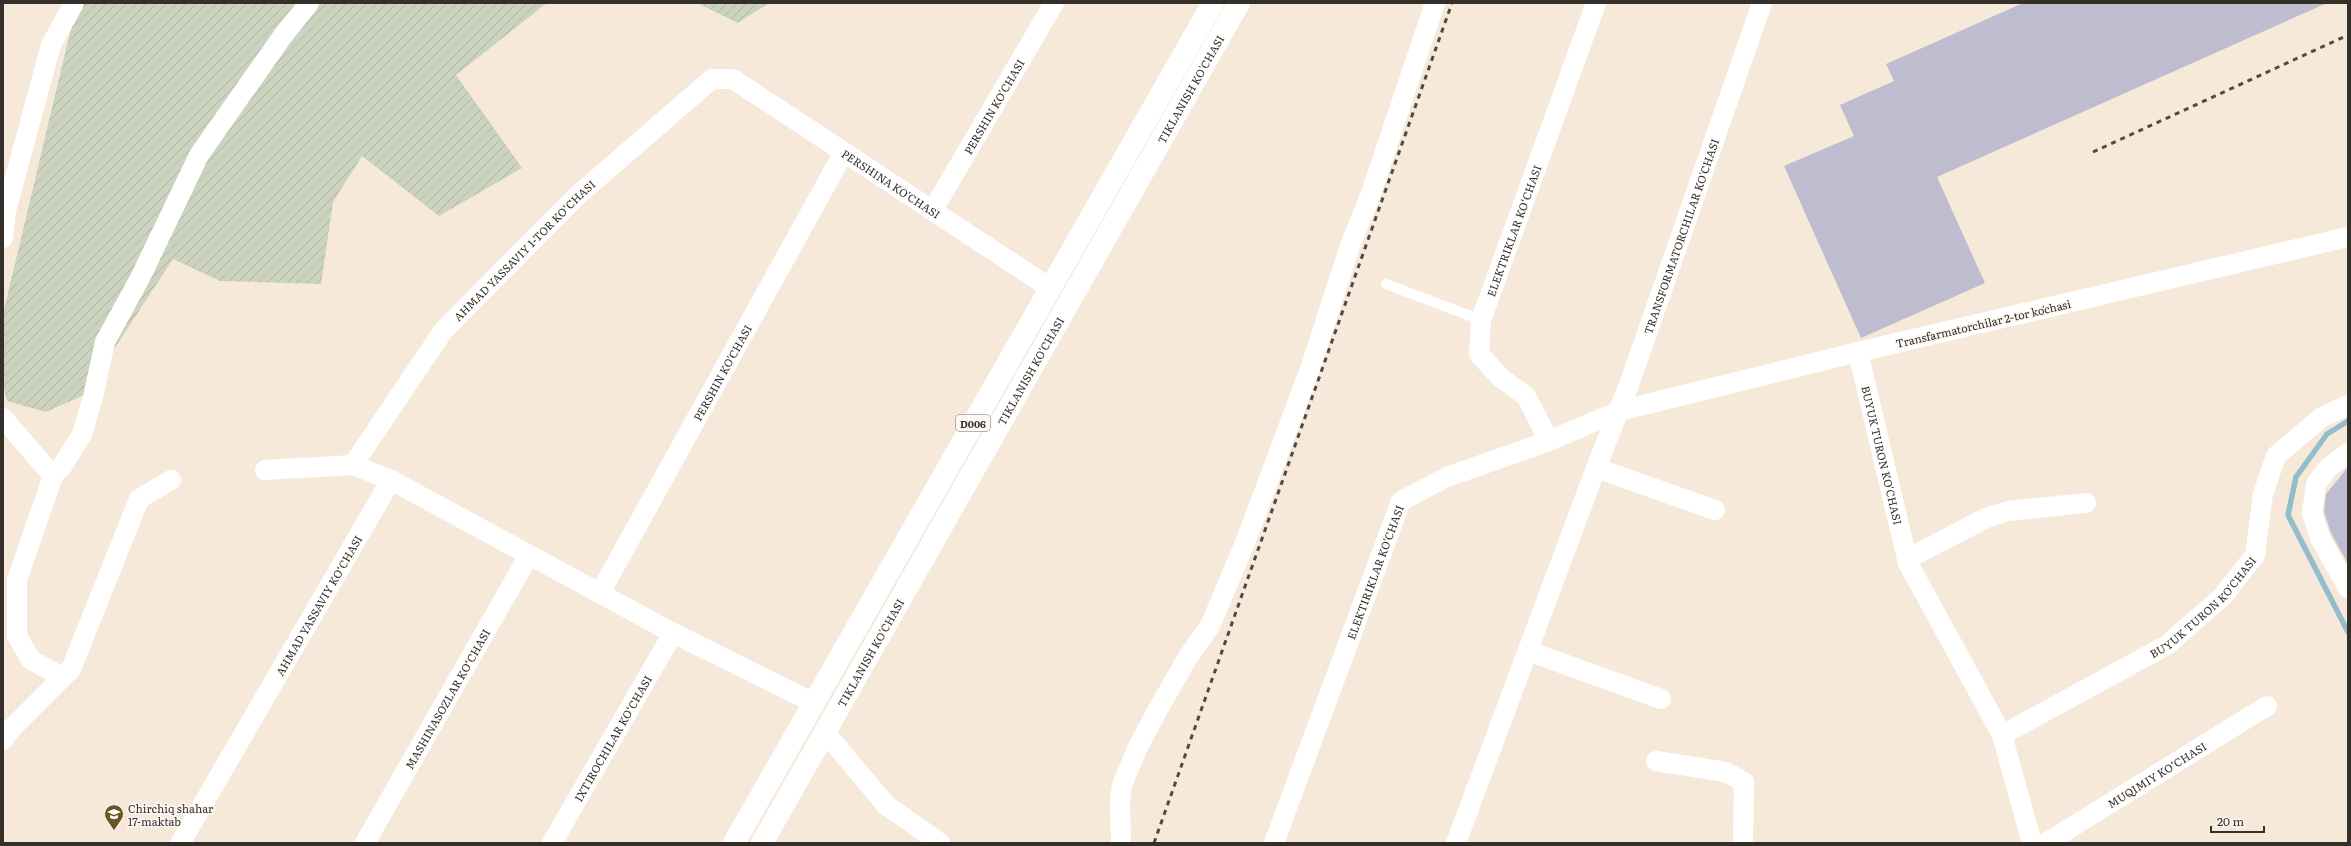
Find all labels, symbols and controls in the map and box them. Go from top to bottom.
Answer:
street label: TIKLANISH KO'CHASI [1153,32,1227,146]
street label: PERSHIN KO'CHASI [959,56,1028,157]
street label: TRANSFORMATORCHILAR KO'CHASI [1639,136,1722,336]
street label: PERSHINA KO'CHASI [839,145,944,222]
street label: ELEKTRIKLAR KO‘CHASI [1482,163,1545,299]
street label: AHMAD YASSAVIY 1-TOR KO‘CHASI [450,176,598,324]
street label: Transfarmatorchilar 2-tor koʻchasi [1894,295,2072,351]
street label: TIKLANISH KO'CHASI [993,314,1067,428]
street label: PERSHIN KO'CHASI [689,322,755,423]
street label: BUYUK TURON KO'CHASI [1858,384,1907,526]
road number: D006 [956,415,990,431]
street label: ELEKTIRIKLAR KO'CHASI [1342,503,1407,642]
street label: AHMAD YASSAVIY KO‘CHASI [271,532,365,678]
street label: BUYUK TURON KO'CHASI [2146,553,2259,661]
street label: TIKLANISH KO'CHASI [833,595,907,710]
street label: MASHINASOZLAR KO‘CHASI [401,626,493,772]
street label: IXTIROCHILAR KO‘CHASI [570,672,655,804]
street label: MUQIMIY KO‘CHASI [2104,738,2209,811]
place label: Chirchiq shahar 17-maktab [128,800,214,829]
school or university icon: Chirchiq shahar 17-maktab [103,803,125,831]
scale bar [2211,808,2264,834]
text: 20 m [2217,812,2244,830]

